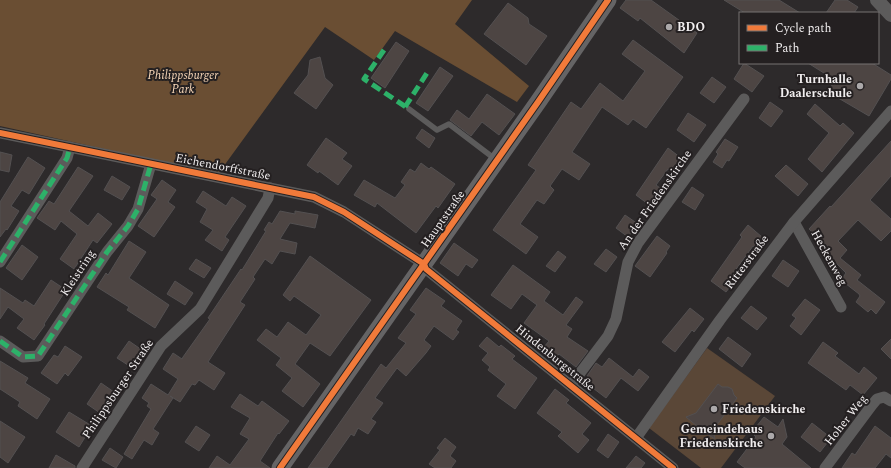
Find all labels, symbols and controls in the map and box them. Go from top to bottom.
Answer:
legend [739,12,879,64]
place label: BDO [677,18,705,37]
text: Cycle path [775,19,832,38]
marker: BDO [664,22,674,32]
text: Path [775,39,800,58]
park label: Philippsburger Park [148,66,219,99]
place label: Turnhalle Daalerschule [780,70,852,103]
marker: Turnhalle Daalerschule [855,81,865,91]
street label: An der Friedenskirche [613,146,697,254]
street label: Eichendorffstraße [174,148,272,186]
street label: Hauptstraße [416,186,470,252]
street label: Heckenweg [806,226,852,290]
street label: Ritterstraße [720,231,774,293]
street label: Kleistring [56,246,100,300]
street label: Hindenburgstraße [511,320,599,396]
street label: Philippsburger Straße [77,335,159,443]
street label: Hoher Weg [820,390,872,450]
place label: Friedenskirche [722,400,806,419]
marker: Friedenskirche [709,404,719,414]
place label: Gemeindehaus Friedenskirche [679,420,763,453]
marker: Gemeindehaus Friedenskirche [766,431,776,441]

